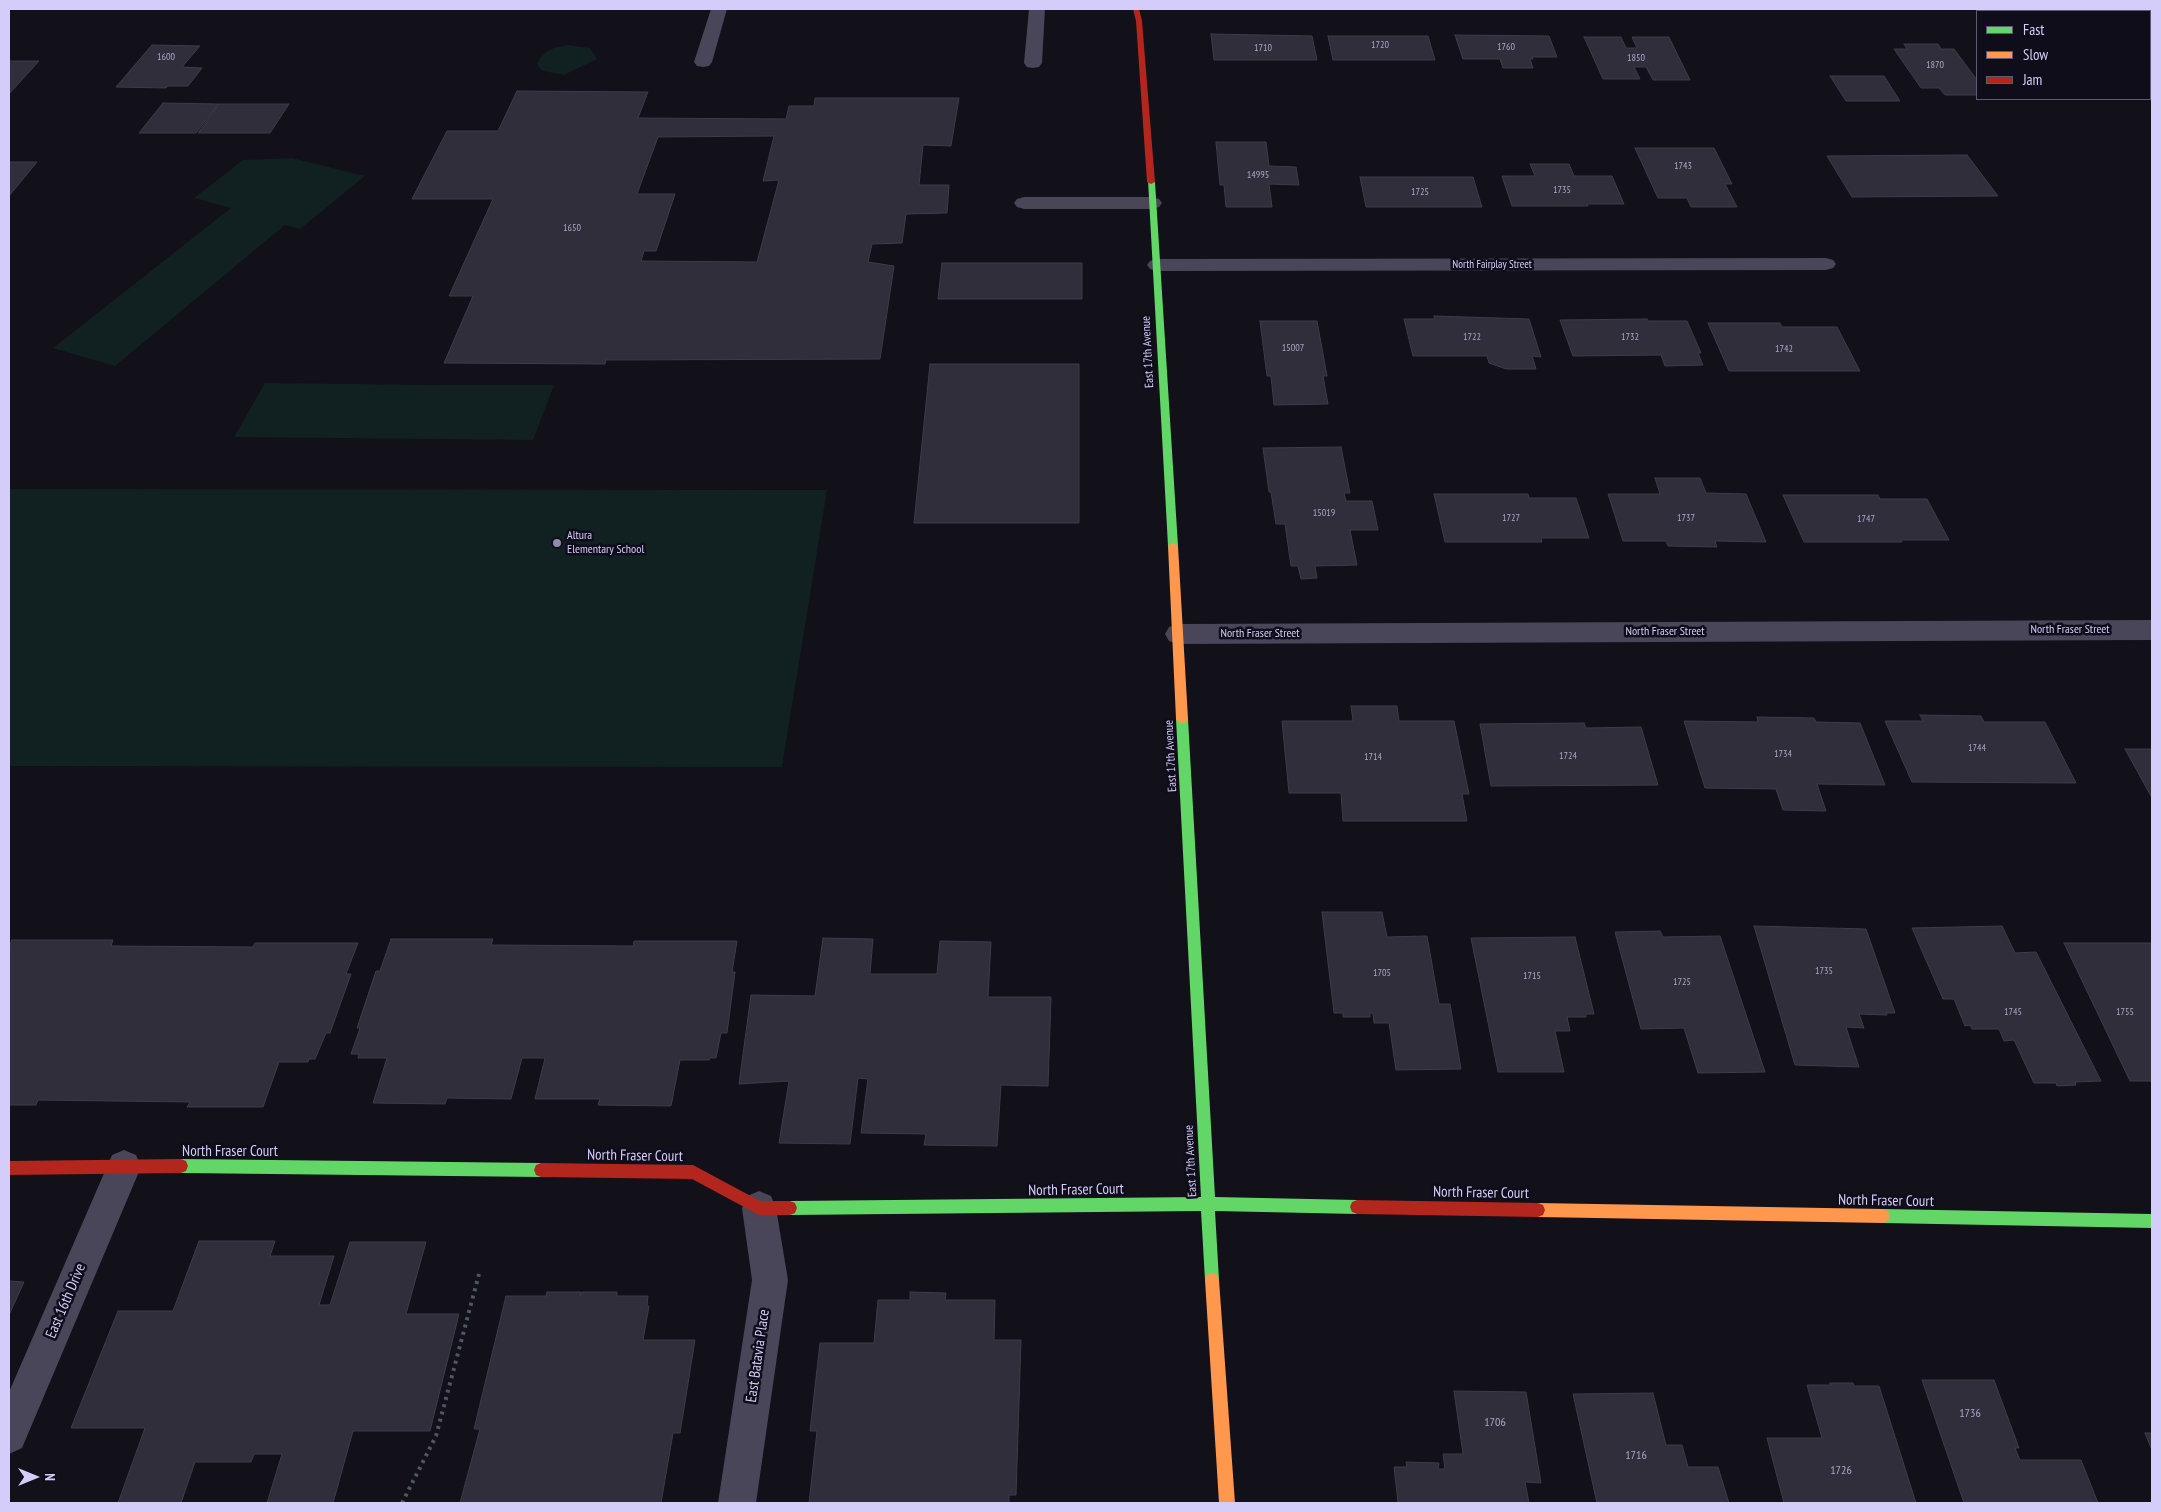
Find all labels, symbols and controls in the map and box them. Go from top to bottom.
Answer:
legend [1976,10,2151,100]
text: Fast [2023,20,2044,39]
house number: 1720 [1371,39,1389,51]
house number: 1760 [1497,41,1515,53]
house number: 1710 [1254,42,1272,54]
text: Slow [2023,45,2048,64]
house number: 1600 [157,51,175,63]
house number: 1850 [1627,52,1645,64]
house number: 1870 [1926,59,1944,71]
text: Jam [2023,70,2042,89]
house number: 1743 [1674,160,1692,172]
house number: 14995 [1247,169,1269,181]
house number: 1735 [1553,184,1571,196]
house number: 1725 [1411,186,1429,198]
house number: 1650 [563,222,581,234]
street label: North Fairplay Street [1452,258,1532,272]
street label: East 17th Avenue [1139,316,1157,388]
house number: 1722 [1463,331,1481,343]
house number: 1732 [1621,331,1639,343]
house number: 15007 [1282,342,1304,354]
house number: 1742 [1775,343,1793,355]
house number: 15019 [1313,507,1335,519]
house number: 1727 [1502,512,1520,524]
house number: 1737 [1677,512,1695,524]
house number: 1747 [1857,513,1875,525]
place label: Altura Elementary School [567,529,644,557]
marker: Altura Elementary School [551,537,563,549]
street label: North Fraser Street [2030,623,2110,637]
street label: North Fraser Street [1625,625,1705,639]
street label: North Fraser Street [1220,627,1300,641]
street label: East 17th Avenue [1162,720,1180,792]
house number: 1744 [1968,742,1986,754]
house number: 1734 [1774,748,1792,760]
house number: 1724 [1559,750,1577,762]
house number: 1714 [1364,751,1382,763]
house number: 1735 [1815,965,1833,977]
house number: 1705 [1373,967,1391,979]
house number: 1715 [1523,970,1541,982]
house number: 1725 [1673,976,1691,988]
house number: 1745 [2004,1006,2022,1018]
house number: 1755 [2116,1006,2134,1018]
street label: East 17th Avenue [1182,1125,1200,1197]
street label: North Fraser Court [182,1143,278,1161]
street label: North Fraser Court [587,1146,683,1166]
street label: North Fraser Court [1028,1180,1124,1200]
street label: North Fraser Court [1433,1183,1529,1203]
street label: North Fraser Court [1838,1191,1934,1211]
street label: East 16th Drive [42,1261,90,1341]
street label: East Batavia Place [743,1308,773,1404]
house number: 1736 [1959,1407,1981,1421]
house number: 1706 [1484,1416,1506,1430]
house number: 1716 [1625,1449,1647,1463]
north arrow [10,1452,60,1502]
house number: 1726 [1830,1464,1852,1478]
text: N [41,1473,59,1481]

